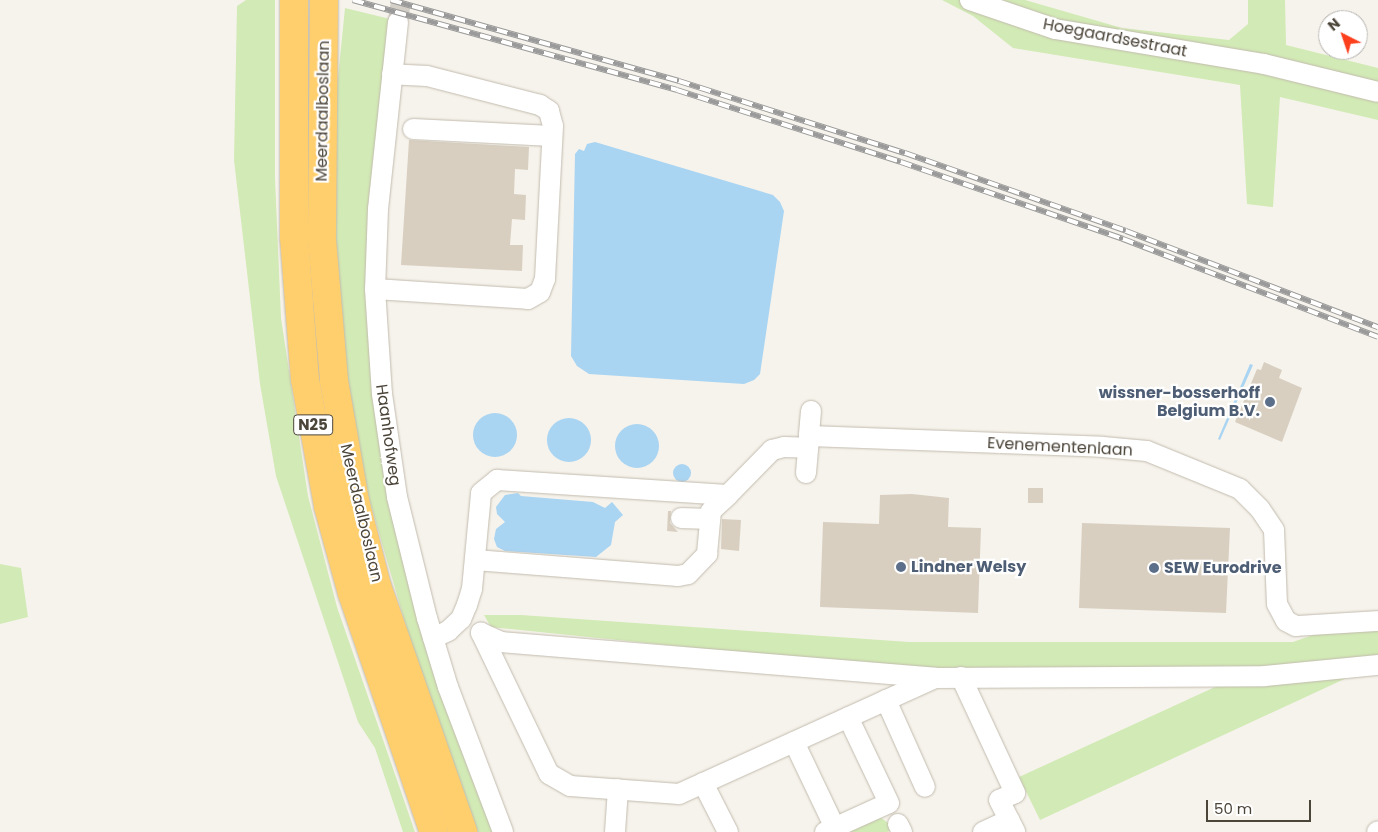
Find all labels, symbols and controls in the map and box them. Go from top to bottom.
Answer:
north arrow [1318,10,1368,60]
text: N [1323,13,1344,35]
street label: Hoegaardsestraat [1041,15,1189,61]
street label: Meerdaalboslaan [312,40,334,182]
street label: Haanhofweg [371,383,405,487]
place label: wissner-bosserhoff Belgium B.V. [1099,383,1260,421]
marker: wissner-bosserhoff Belgium B.V. [1264,396,1276,408]
road number: N25 [293,412,333,438]
street label: Evenementenlaan [987,434,1133,460]
street label: Meerdaalboslaan [336,442,386,584]
place label: Lindner Welsy [911,557,1026,577]
place label: SEW Eurodrive [1164,558,1282,578]
marker: Lindner Welsy [895,561,907,573]
marker: SEW Eurodrive [1148,562,1160,574]
scale bar [1208,790,1313,822]
text: 50 m [1214,798,1252,819]

